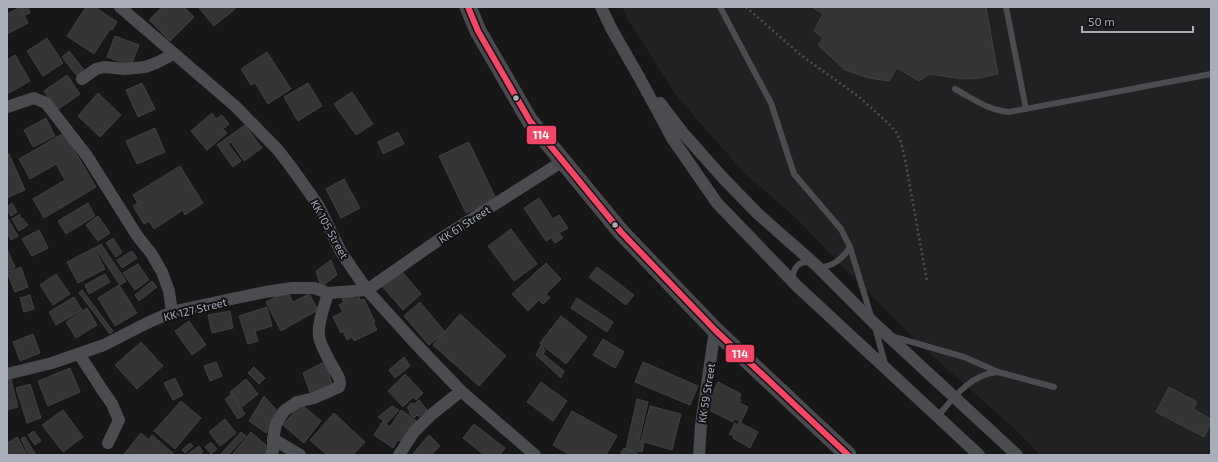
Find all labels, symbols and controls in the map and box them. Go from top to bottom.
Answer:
scale bar [1082,8,1193,34]
text: 50 m [1088,14,1115,28]
unlabelled marker [511,93,521,103]
line badge: 114 [526,125,557,145]
text: 114 [533,128,549,141]
street label: KK 105 Street [308,197,352,261]
street label: KK 61 Street [436,202,492,246]
unlabelled marker [610,220,620,230]
street label: KK 127 Street [162,295,228,323]
line badge: 114 [725,344,755,363]
text: 114 [732,347,748,360]
street label: KK 59 Street [695,362,717,424]

